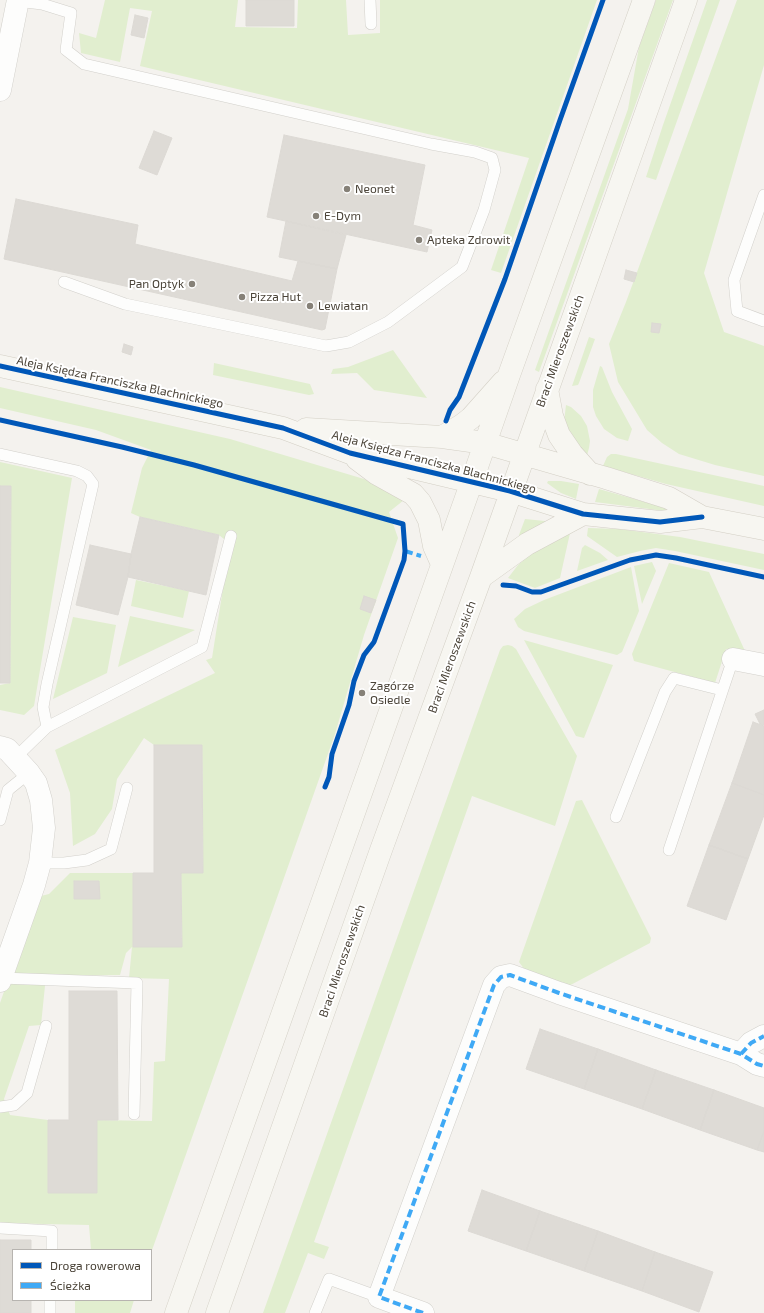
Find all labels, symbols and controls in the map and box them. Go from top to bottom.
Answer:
place label: Neonet [355,182,395,196]
marker: Neonet [342,184,352,194]
place label: E-Dym [324,209,361,223]
marker: E-Dym [311,211,321,221]
place label: Apteka Zdrowit [427,233,510,247]
marker: Apteka Zdrowit [414,235,424,245]
place label: Pan Optyk [129,277,184,291]
marker: Pan Optyk [187,279,197,289]
place label: Pizza Hut [250,290,301,304]
marker: Pizza Hut [237,292,247,302]
street label: Braci Mieroszewskich [533,293,587,409]
place label: Lewiatan [318,299,368,313]
marker: Lewiatan [305,301,315,311]
street label: Aleja Księdza Franciszka Blachnickiego [15,353,225,411]
street label: Aleja Księdza Franciszka Blachnickiego [330,428,538,496]
street label: Braci Mieroszewskich [425,599,479,715]
place label: Zagórze Osiedle [370,679,414,707]
marker: Zagórze Osiedle [357,688,367,698]
street label: Braci Mieroszewskich [316,903,368,1019]
legend [12,1249,152,1301]
text: Droga rowerowa [50,1258,141,1272]
text: Ścieżka [50,1278,91,1292]

